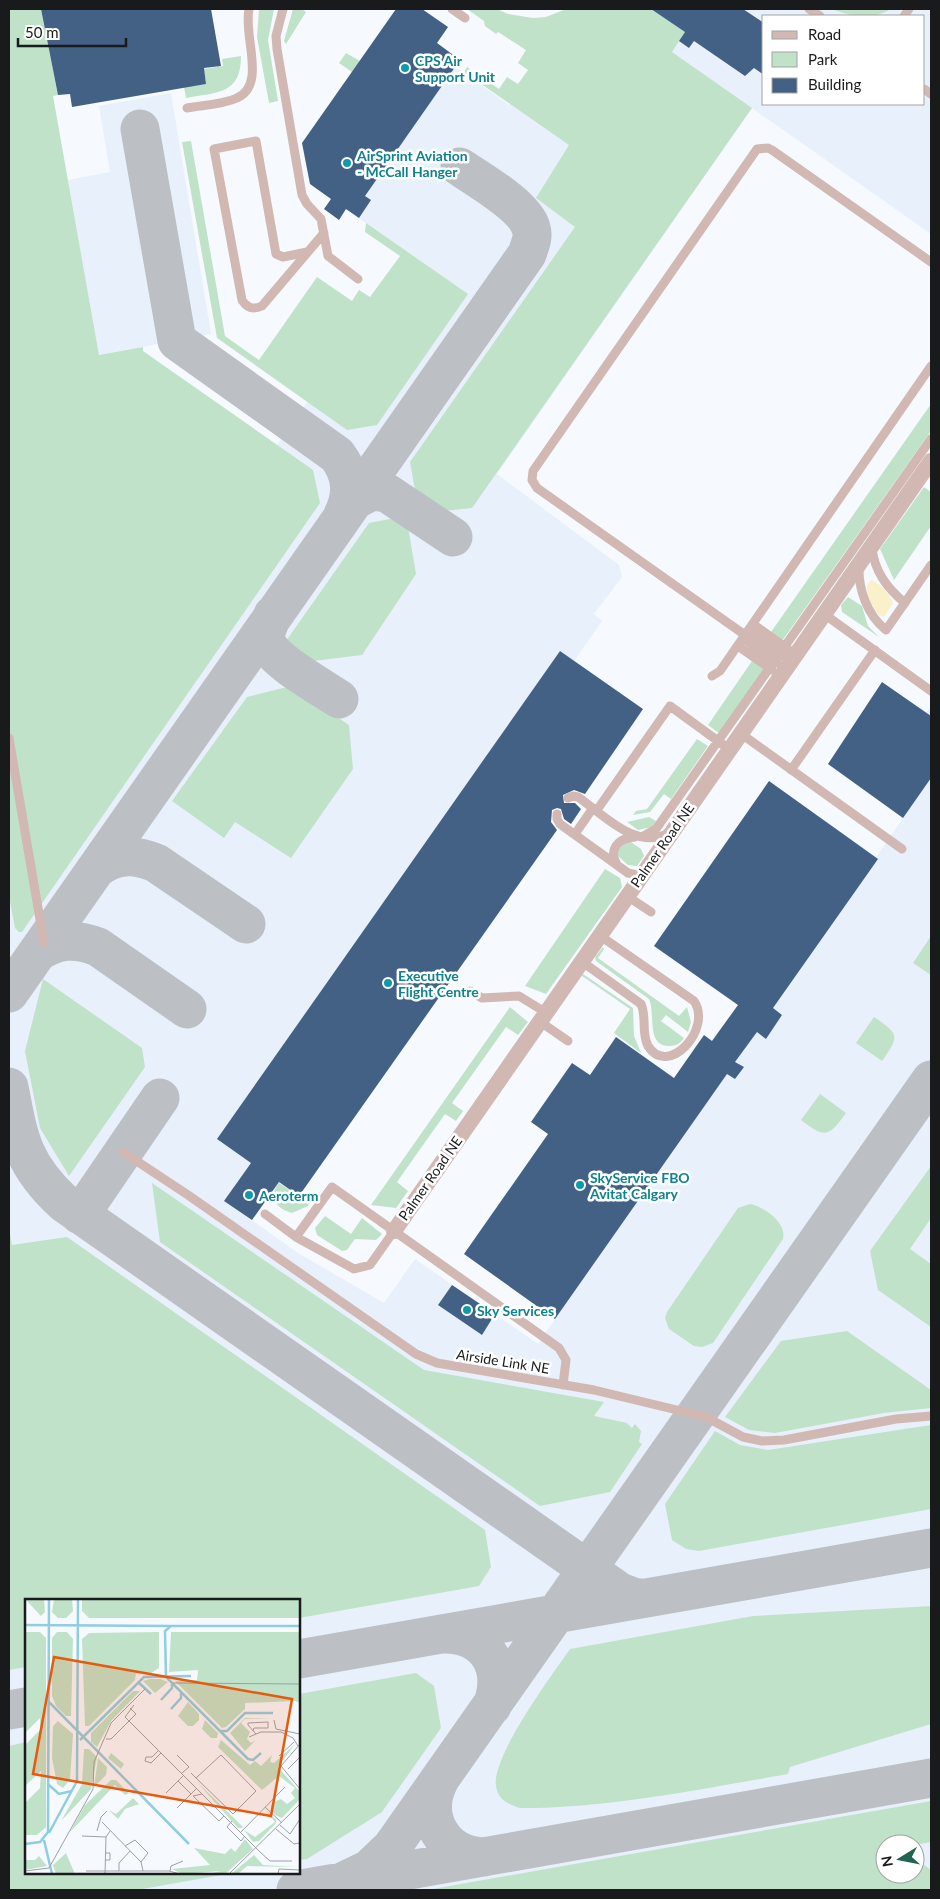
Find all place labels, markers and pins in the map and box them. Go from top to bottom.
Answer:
place label: CPS Air Support Unit [415,52,496,85]
marker: CPS Air Support Unit [399,62,411,74]
place label: AirSprint Aviation - McCall Hanger [356,147,468,180]
marker: AirSprint Aviation - McCall Hanger [341,157,353,169]
place label: Executive Flight Centre [398,967,479,1000]
marker: Executive Flight Centre [382,977,394,989]
place label: SkyService FBO Avitat Calgary [589,1169,690,1202]
marker: SkyService FBO Avitat Calgary [574,1179,586,1191]
place label: Aeroterm [258,1187,319,1204]
marker: Aeroterm [243,1189,255,1201]
place label: Sky Services [477,1302,554,1319]
marker: Sky Services [461,1304,473,1316]

